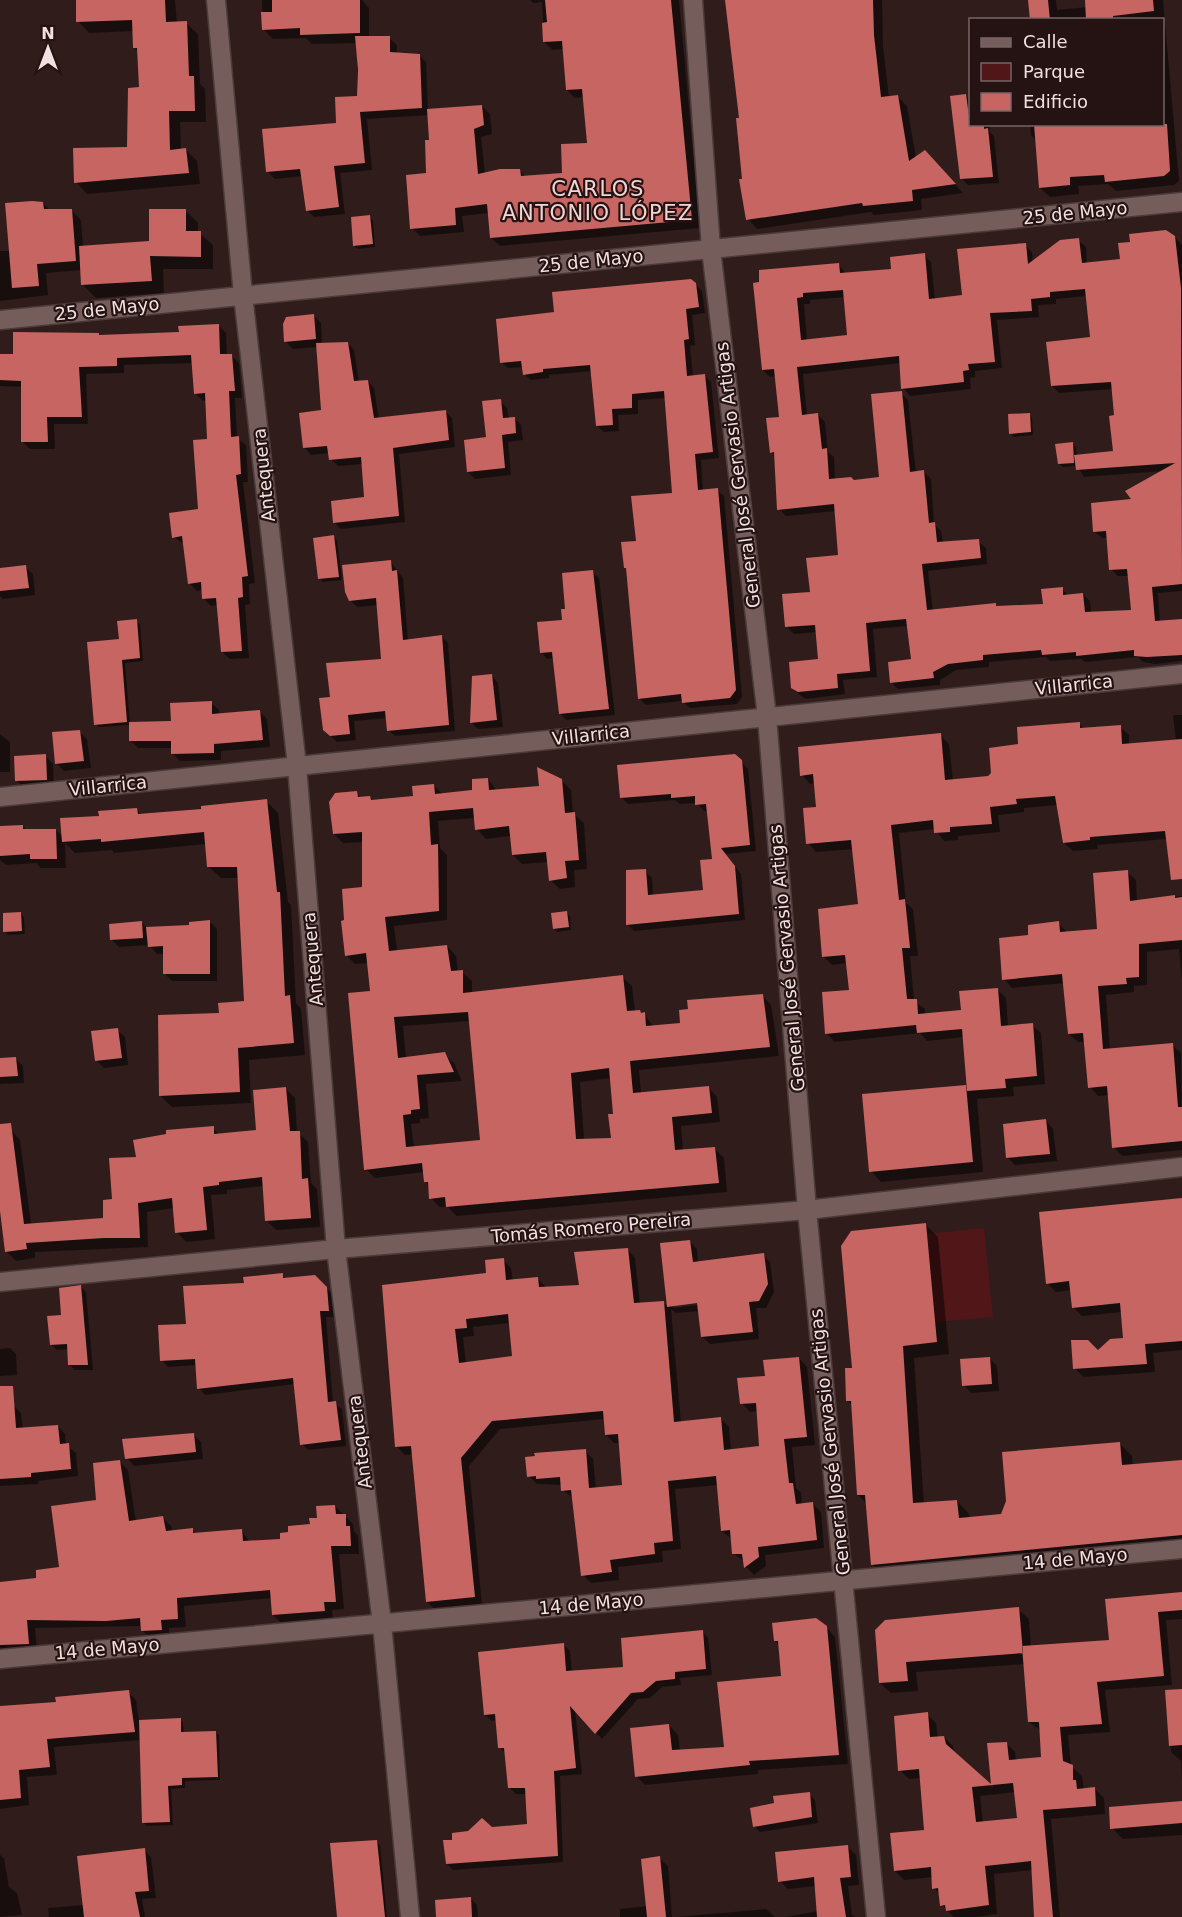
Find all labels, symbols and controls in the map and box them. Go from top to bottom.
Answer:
north arrow [18,18,78,78]
legend [969,18,1164,126]
text: N [41,24,55,43]
text: Calle [1023,31,1068,52]
text: Parque [1023,61,1085,82]
text: Edificio [1023,91,1088,112]
district label: CARLOS ANTONIO LÓPEZ [502,177,694,225]
street label: 25 de Mayo [1022,197,1128,228]
street label: 25 de Mayo [538,245,644,276]
street label: 25 de Mayo [54,293,160,324]
street label: General José Gervasio Artigas [711,341,764,609]
street label: Antequera [248,427,279,523]
street label: Villarrica [1034,670,1114,699]
street label: Villarrica [551,720,631,749]
street label: Villarrica [68,771,148,800]
street label: General José Gervasio Artigas [764,824,809,1092]
street label: Antequera [298,911,327,1007]
street label: Tomás Romero Pereira [489,1208,692,1247]
street label: General José Gervasio Artigas [805,1308,854,1576]
street label: Antequera [343,1394,376,1490]
street label: 14 de Mayo [1022,1543,1128,1574]
street label: 14 de Mayo [538,1588,644,1619]
street label: 14 de Mayo [54,1633,160,1664]

